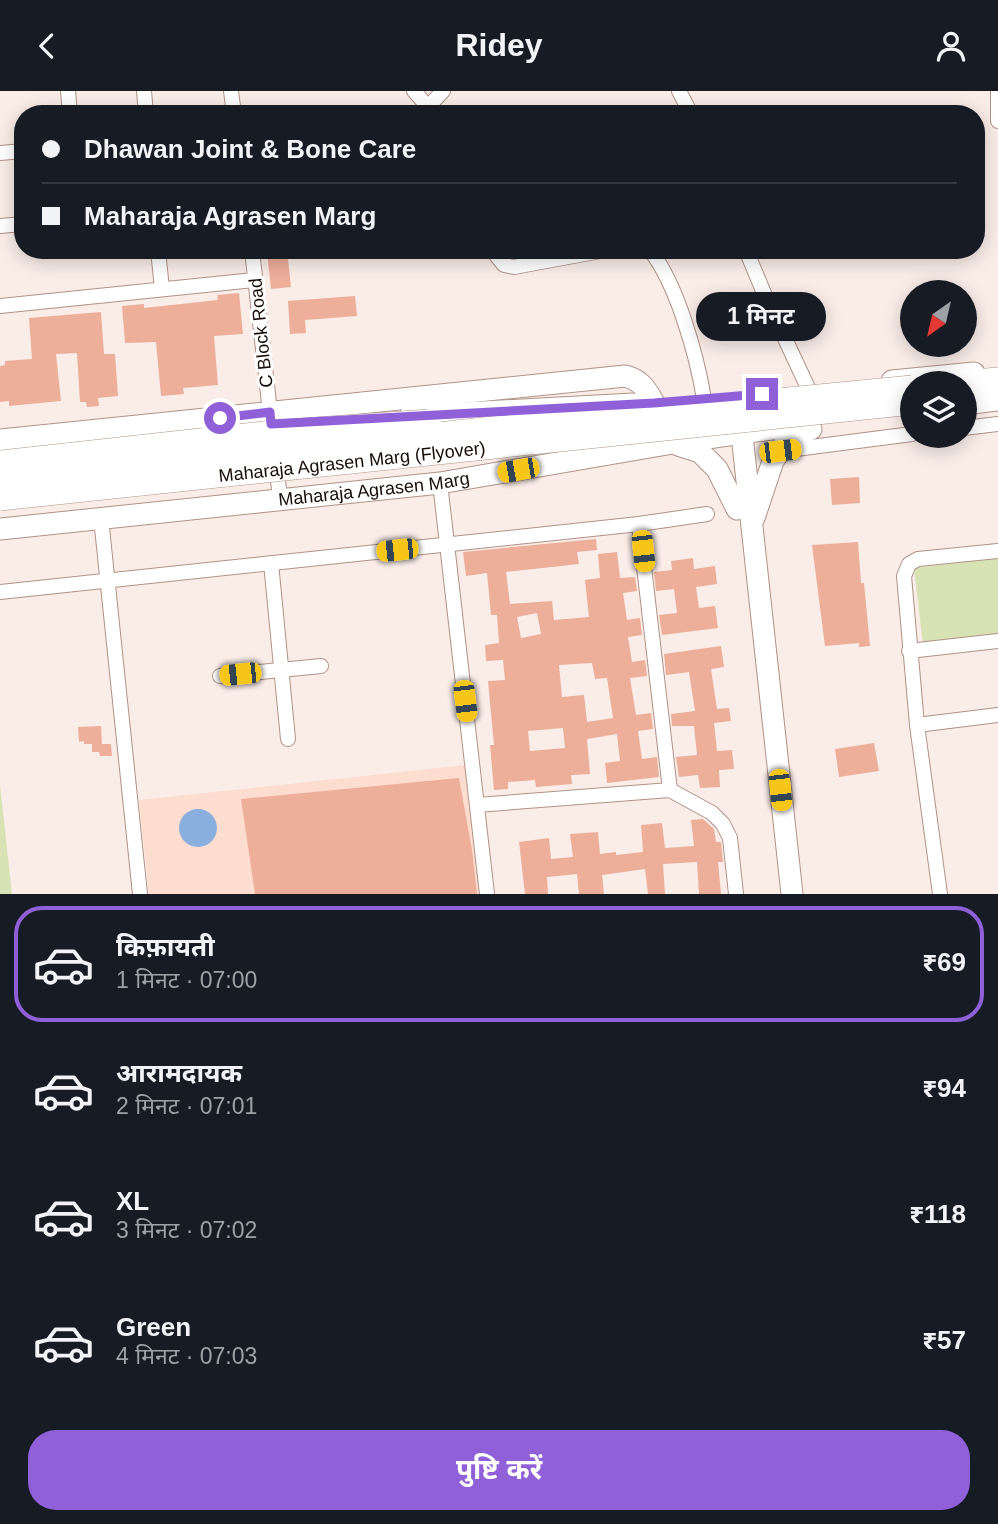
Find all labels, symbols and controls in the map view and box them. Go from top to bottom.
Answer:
icon: back [28,27,66,65]
text: Ridey [455,27,543,63]
icon: person [932,27,970,65]
text: Dhawan Joint & Bone Care [84,134,416,164]
text: Maharaja Agrasen Marg [84,201,376,231]
street label: C Block Road [245,277,277,389]
north arrow [900,280,976,357]
map controls [900,280,977,448]
callout: 1 मिनट [697,293,827,341]
text: 1 मिनट [727,303,795,329]
button: layers [900,371,977,448]
route end [746,378,778,410]
route start [204,402,236,434]
street label: Maharaja Agrasen Marg (Flyover) [218,438,486,486]
car [758,438,803,464]
car [496,456,541,484]
street label: Maharaja Agrasen Marg [277,468,471,510]
car [631,529,656,573]
car [376,537,419,563]
car [219,661,262,687]
car [453,679,478,723]
car [768,768,793,812]
text: किफ़ायती [116,932,215,962]
icon: car [32,933,95,996]
text: ₹69 [922,947,966,977]
text: 1 मिनट · 07:00 [116,967,257,993]
text: आरामदायक [116,1058,242,1088]
icon: car [32,1059,95,1122]
text: ₹94 [922,1073,966,1103]
text: 2 मिनट · 07:01 [116,1093,257,1119]
icon: car [32,1185,95,1248]
text: XL [116,1186,149,1216]
text: ₹118 [909,1199,966,1229]
text: 3 मिनट · 07:02 [116,1217,257,1243]
icon: car [32,1311,95,1374]
text: Green [116,1312,191,1342]
text: ₹57 [922,1325,966,1355]
text: 4 मिनट · 07:03 [116,1343,257,1369]
button: पुष्टि करें [28,1430,970,1510]

